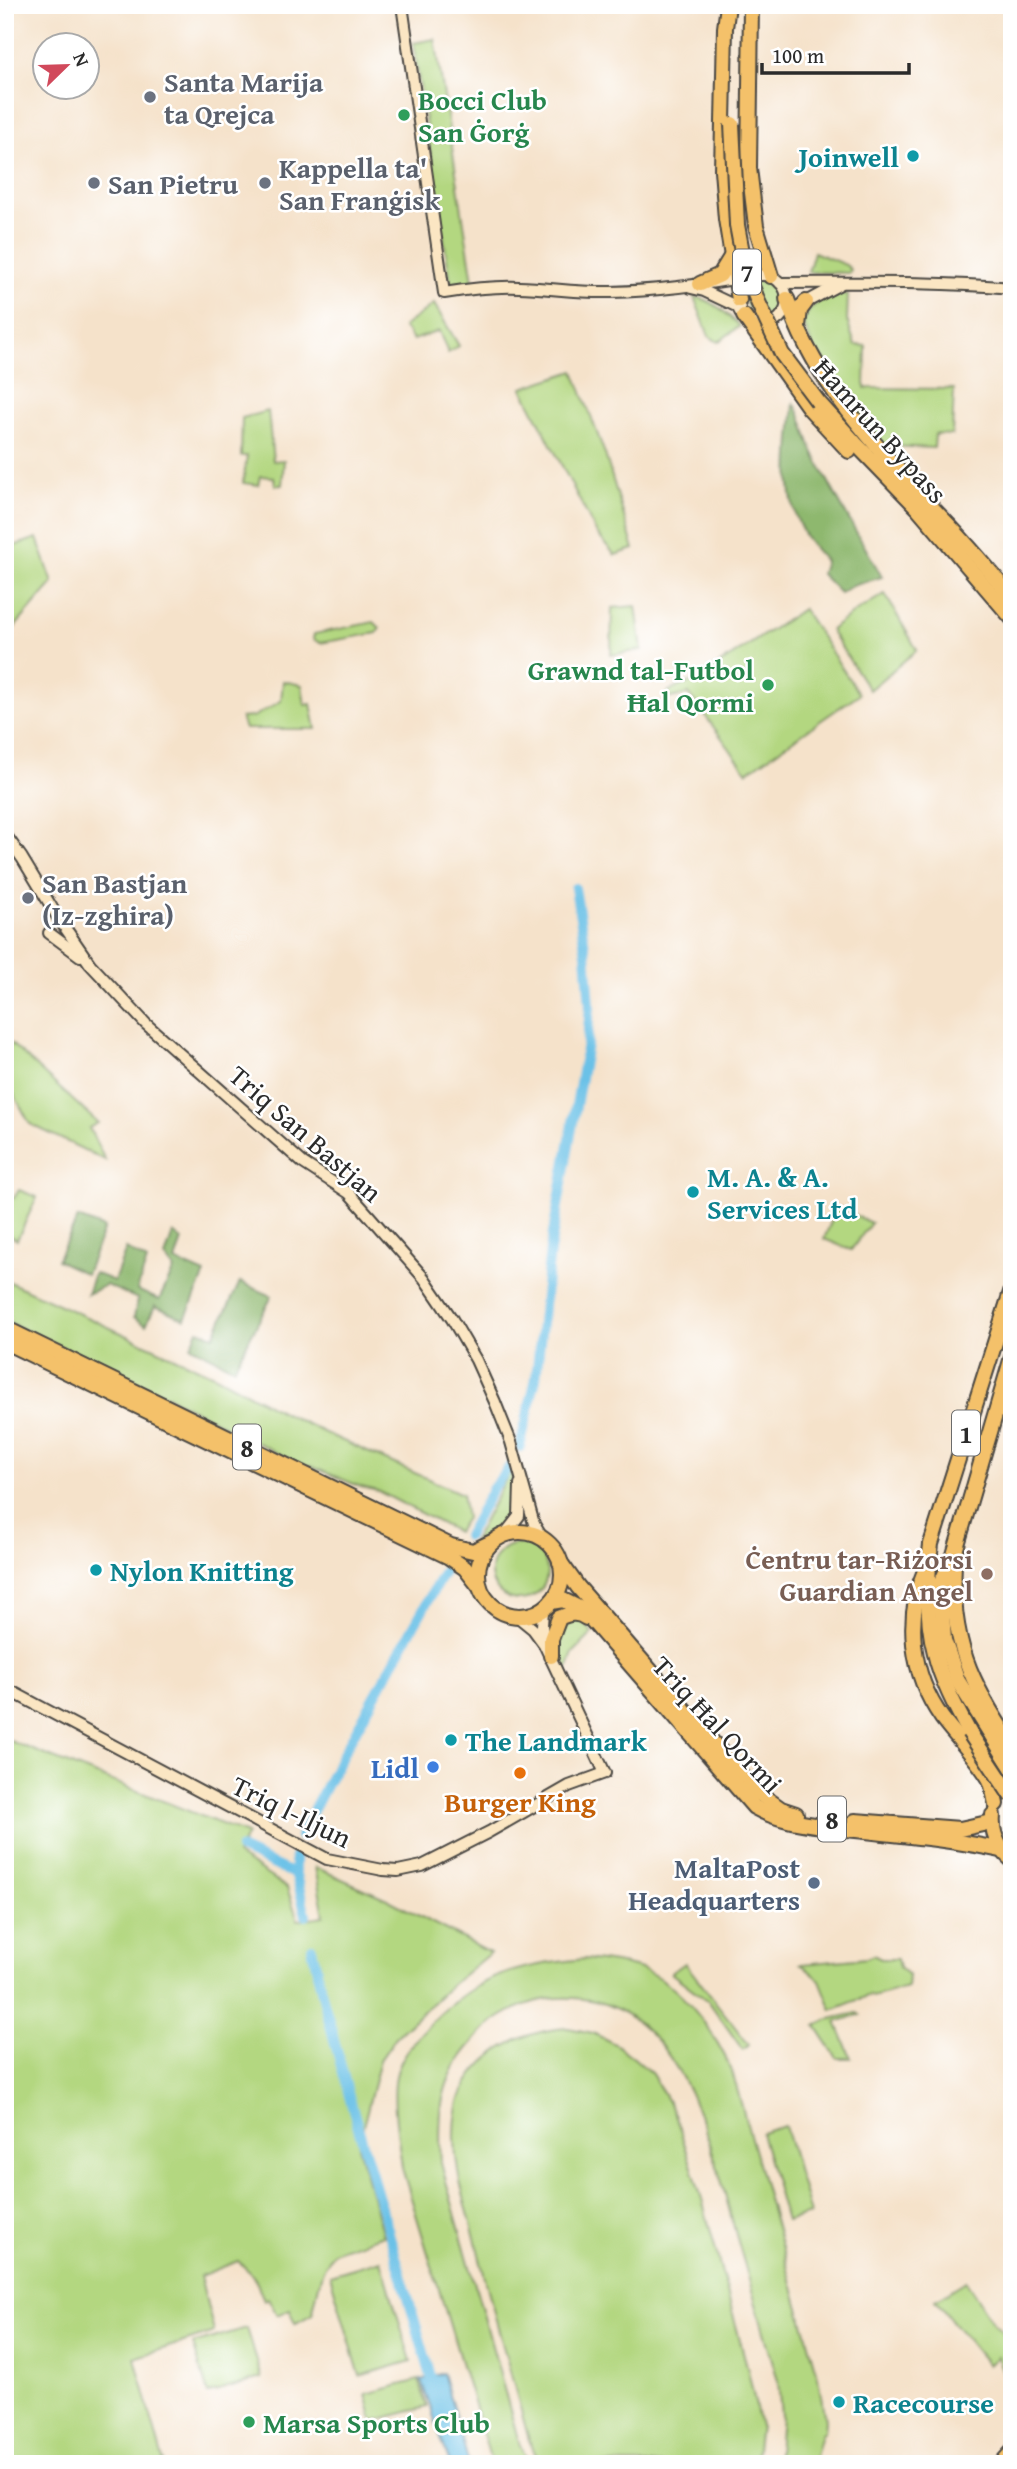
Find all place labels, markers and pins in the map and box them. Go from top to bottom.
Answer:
place label: Santa Marija ta Qrejca [164,61,324,134]
place label: Bocci Club San Ġorġ [418,79,547,152]
marker: Santa Marija ta Qrejca [142,89,158,105]
marker: Bocci Club San Ġorġ [396,107,412,123]
place label: Joinwell [794,136,899,177]
place label: Kappella ta' San Franġisk [279,147,441,220]
marker: Joinwell [905,148,921,164]
place label: San Pietru [108,163,238,204]
marker: San Pietru [86,175,102,191]
marker: Kappella ta' San Franġisk [257,175,273,191]
place label: Grawnd tal-Futbol Ħal Qormi [528,649,754,722]
marker: Grawnd tal-Futbol Ħal Qormi [760,677,776,693]
place label: San Bastjan (Iz-zghira) [42,862,188,935]
marker: San Bastjan (Iz-zghira) [20,890,36,906]
place label: M. A. & A. Services Ltd [707,1156,858,1229]
marker: M. A. & A. Services Ltd [685,1184,701,1200]
place label: Ċentru tar-Riżorsi Guardian Angel [745,1538,973,1611]
place label: Nylon Knitting [110,1550,294,1591]
marker: Nylon Knitting [88,1562,104,1578]
marker: Ċentru tar-Riżorsi Guardian Angel [979,1566,995,1582]
place label: The Landmark [465,1720,648,1761]
marker: The Landmark [443,1732,459,1748]
place label: Lidl [371,1747,419,1788]
marker: Lidl [425,1759,441,1775]
marker: Burger King [512,1765,528,1781]
place label: Burger King [444,1781,596,1822]
place label: MaltaPost Headquarters [628,1847,800,1920]
marker: MaltaPost Headquarters [806,1875,822,1891]
place label: Racecourse [853,2382,994,2423]
marker: Racecourse [831,2394,847,2410]
place label: Marsa Sports Club [263,2402,490,2443]
marker: Marsa Sports Club [241,2414,257,2430]

